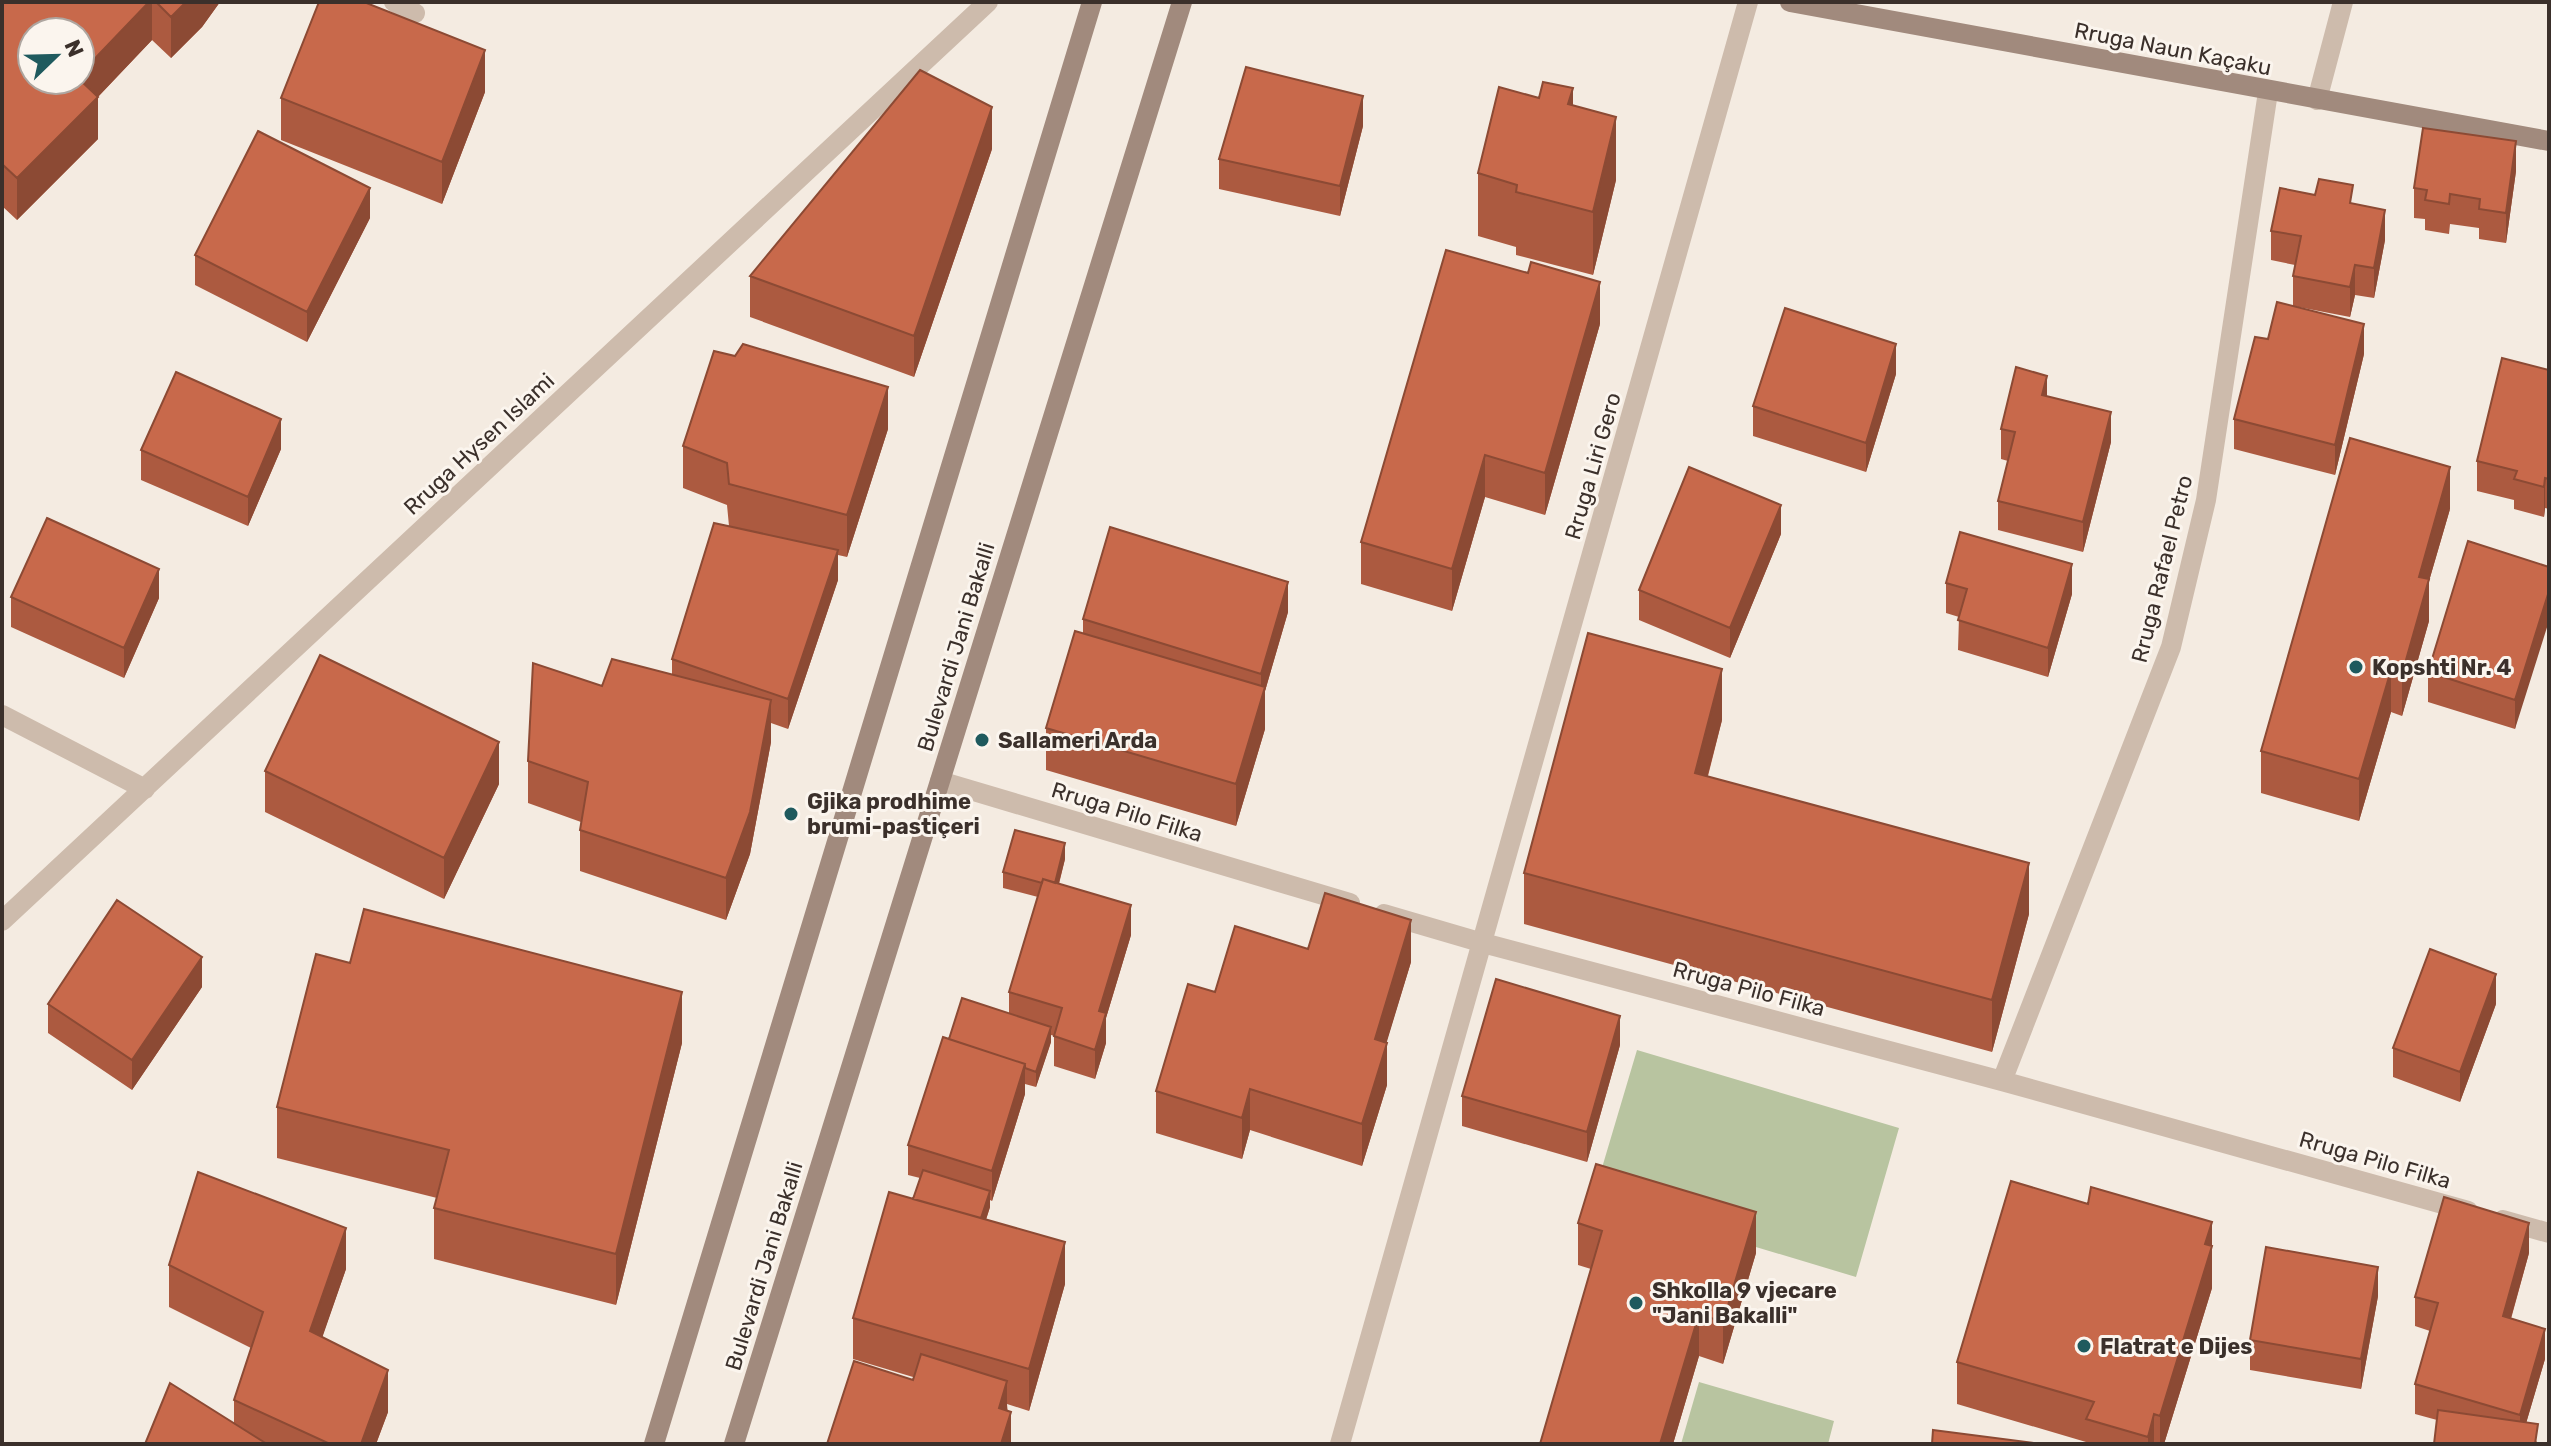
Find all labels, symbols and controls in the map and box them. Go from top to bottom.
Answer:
north arrow [16,16,96,96]
street label: Rruga Naun Kaçaku [2072,17,2274,81]
text: N [58,36,89,61]
street label: Rruga Hysen Islami [398,367,560,521]
street label: Rruga Liri Gero [1559,389,1627,543]
street label: Rruga Rafael Petro [2126,472,2198,666]
street label: Bulevardi Jani Bakalli [911,539,1001,755]
place label: Kopshti Nr. 4 [2372,654,2511,681]
marker: Kopshti Nr. 4 [2347,658,2365,676]
place label: Sallameri Arda [998,727,1157,754]
marker: Sallameri Arda [973,731,991,749]
street label: Rruga Pilo Filka [1048,776,1206,848]
place label: Gjika prodhime brumi-pastiçeri [807,788,980,840]
marker: Gjika prodhime brumi-pastiçeri [782,805,800,823]
street label: Rruga Pilo Filka [1670,956,1828,1022]
street label: Rruga Pilo Filka [2296,1125,2454,1195]
street label: Bulevardi Jani Bakalli [719,1158,809,1374]
place label: Shkolla 9 vjecare "Jani Bakalli" [1652,1277,1837,1329]
marker: Shkolla 9 vjecare "Jani Bakalli" [1627,1294,1645,1312]
place label: Flatrat e Dijes [2100,1333,2252,1360]
marker: Flatrat e Dijes [2075,1337,2093,1355]

